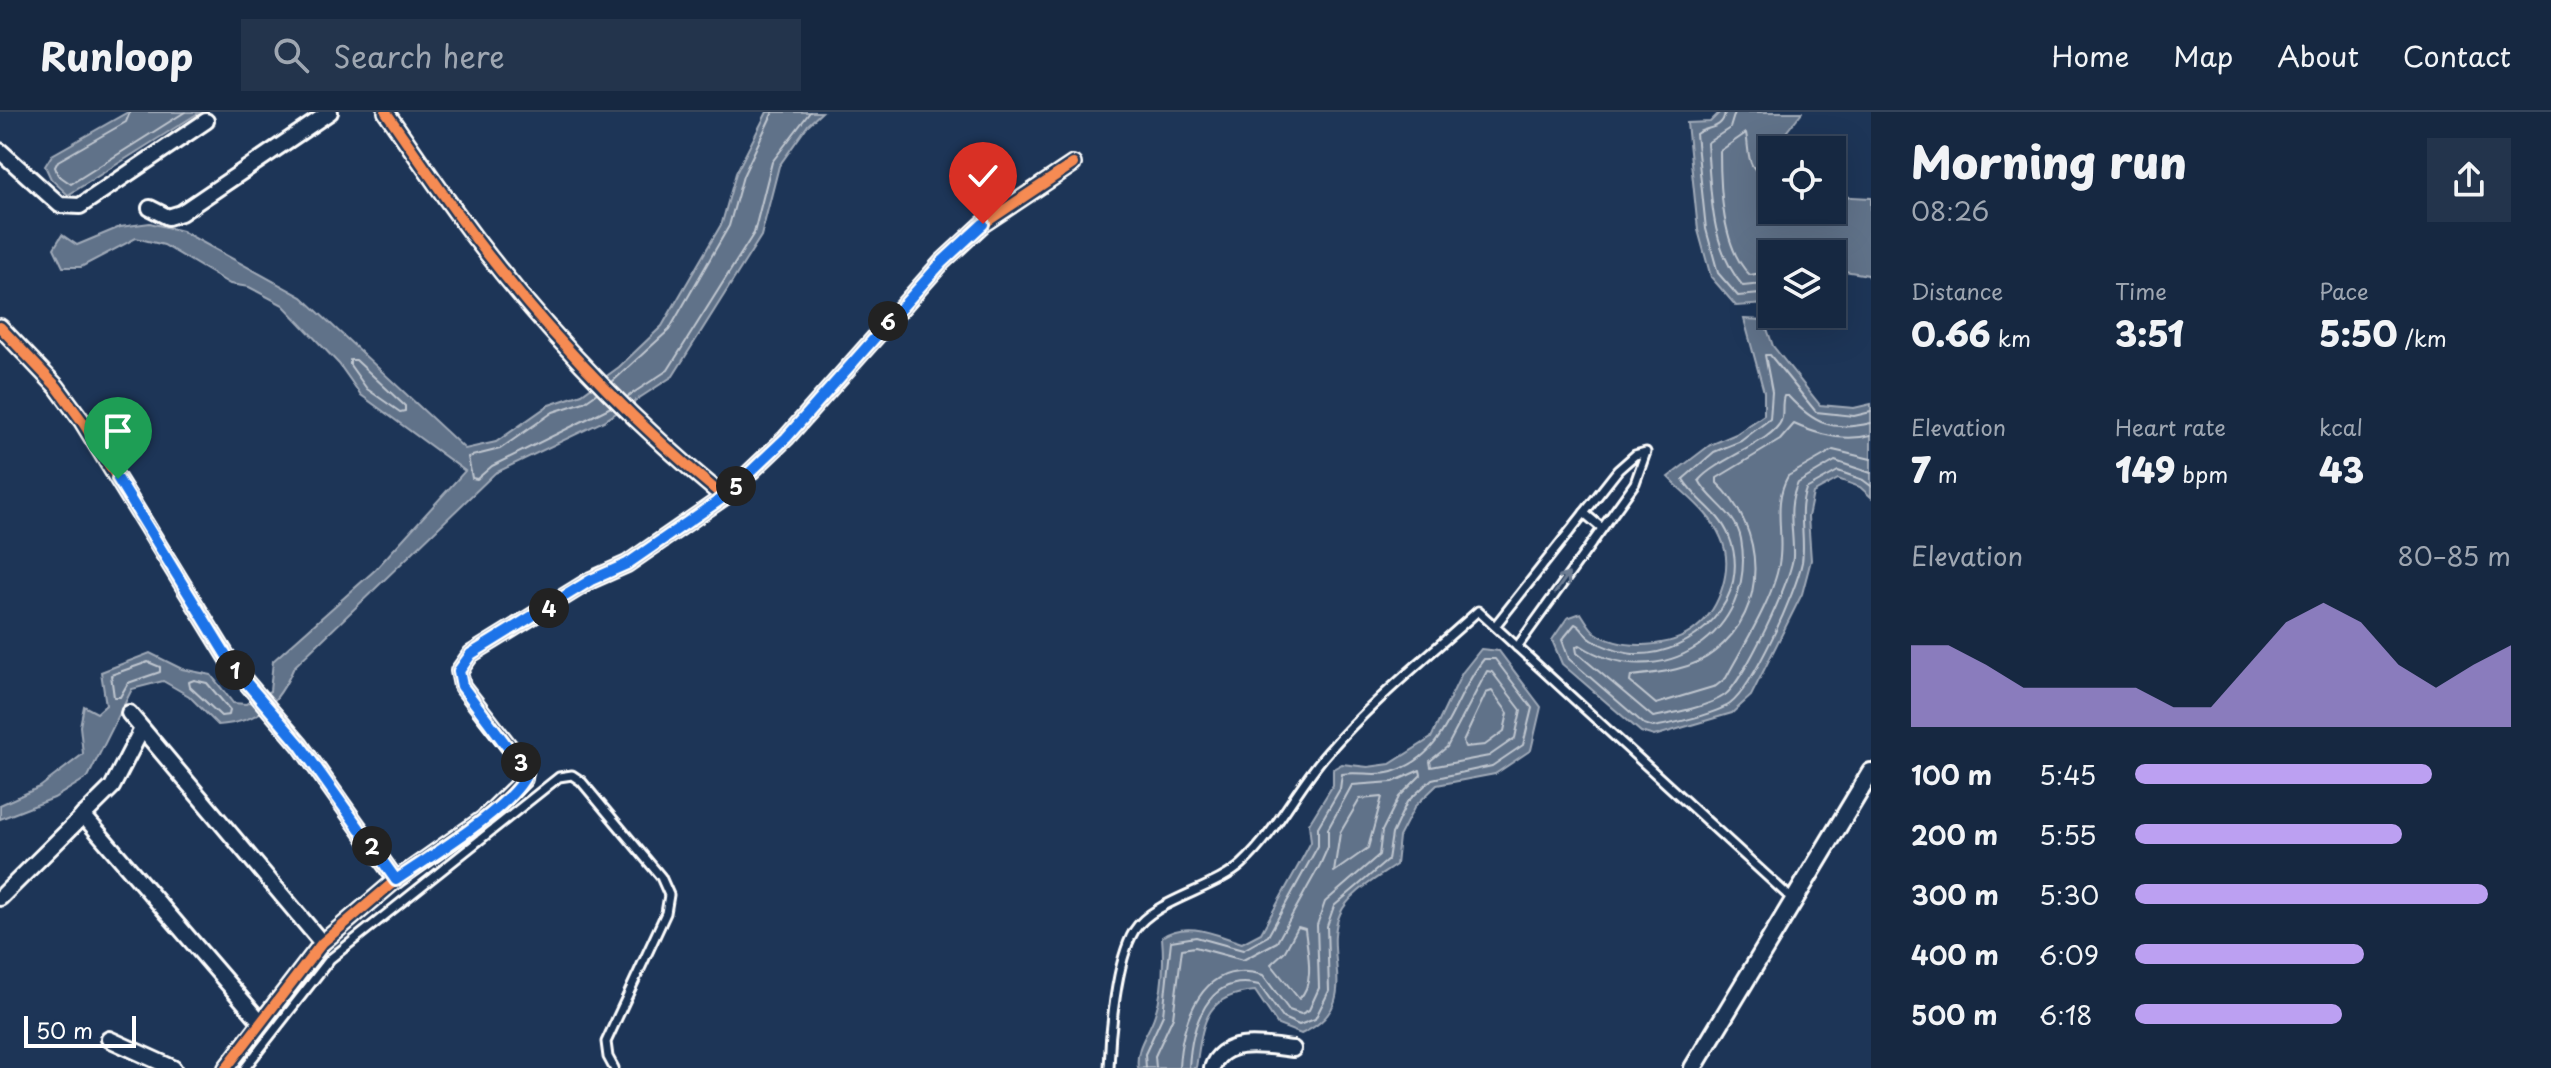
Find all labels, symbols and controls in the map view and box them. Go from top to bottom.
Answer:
search box [241,19,801,91]
text: Runloop [40,27,193,84]
icon: search [269,33,313,77]
text: Search here [333,33,505,78]
text: Home [2051,34,2129,77]
text: Map [2173,34,2233,77]
text: About [2277,34,2359,77]
text: Contact [2403,34,2511,77]
text: Morning run [1911,128,2187,194]
map controls [1758,136,1846,328]
button: locate [1758,136,1846,224]
button: share [2427,138,2511,222]
pin [949,142,1017,224]
icon: check [961,154,1005,198]
text: 08:26 [1911,191,1989,230]
button: layers [1758,240,1846,328]
text: Distance [1911,274,2003,307]
text: Time [2115,274,2167,307]
text: Pace [2319,274,2369,307]
pin: 6 [868,301,908,341]
text: 6 [880,304,896,337]
text: 0.66 [1911,307,1991,359]
text: 3:51 [2115,307,2184,359]
text: 5:50 [2319,307,2398,359]
text: km [1991,321,2031,354]
text: /km [2398,321,2447,354]
pin [84,397,152,479]
icon: arrive [96,409,140,453]
text: Elevation [1911,410,2006,443]
text: Heart rate [2115,410,2226,443]
text: kcal [2319,410,2363,443]
text: 7 [1911,443,1931,495]
text: 149 [2115,443,2176,495]
text: 43 [2319,443,2364,495]
text: m [1931,457,1958,490]
text: bpm [2176,457,2228,490]
pin: 5 [716,466,756,506]
text: 5 [729,469,743,502]
text: Elevation [1911,536,2023,575]
text: 80–85 m [2397,536,2511,575]
one-way arrow [1554,573,1571,595]
pin: 4 [529,588,569,628]
text: 4 [542,591,556,624]
pin: 1 [215,650,255,690]
text: 1 [230,653,240,686]
pin: 3 [501,742,541,782]
text: 3 [514,745,528,778]
text: 100 m [1911,755,1992,794]
text: 5:45 [2039,755,2096,794]
text: 200 m [1911,815,1998,854]
text: 5:55 [2039,815,2097,854]
pin: 2 [352,826,392,866]
text: 2 [364,829,380,862]
text: 300 m [1911,875,1999,914]
text: 5:30 [2039,875,2099,914]
text: 400 m [1911,935,1999,974]
text: 6:09 [2039,935,2099,974]
text: 500 m [1911,995,1997,1034]
text: 6:18 [2039,995,2093,1034]
scale bar [24,1012,136,1048]
text: 50 m [36,1013,93,1046]

